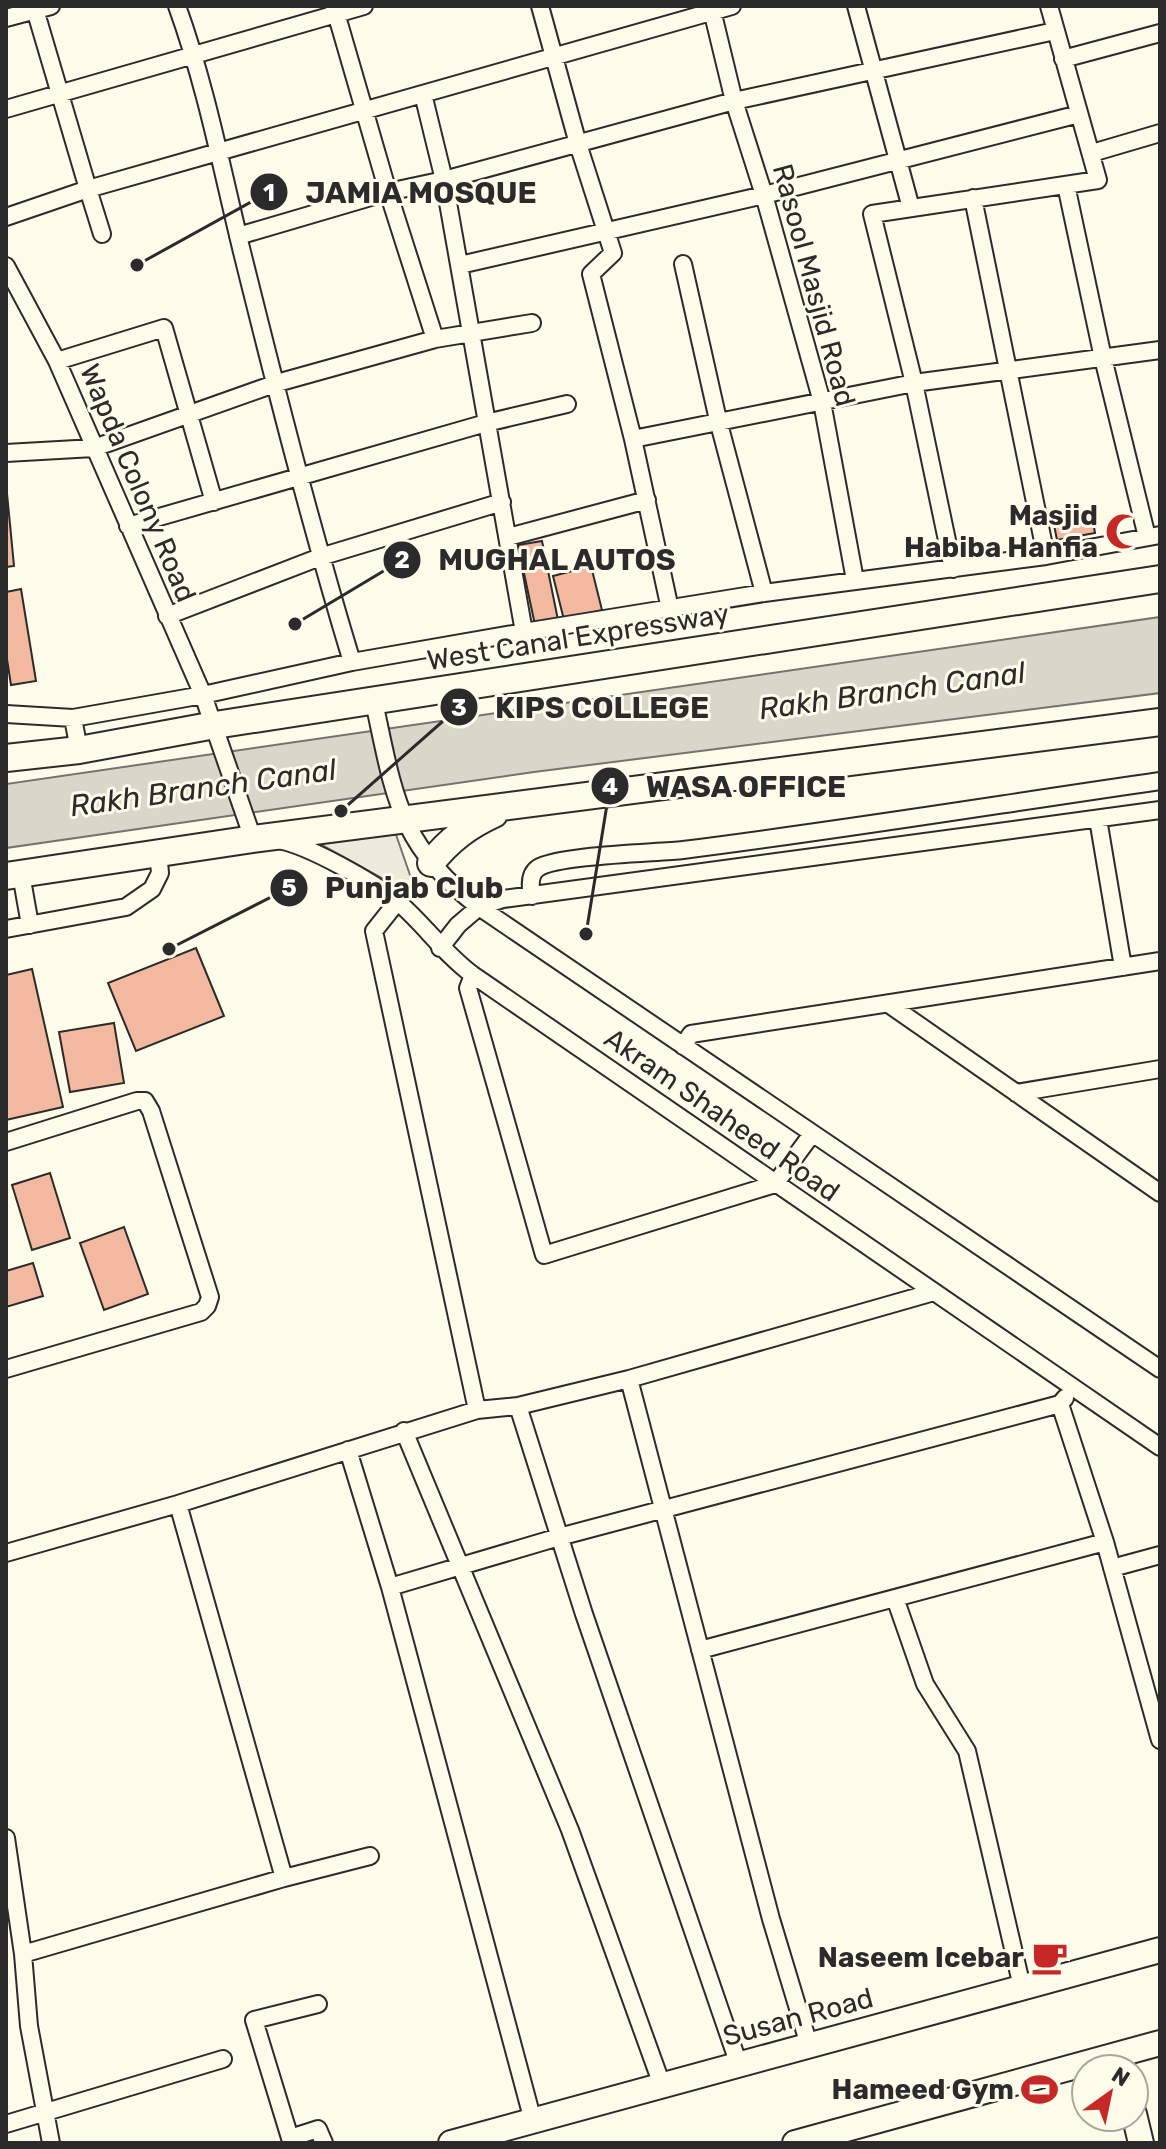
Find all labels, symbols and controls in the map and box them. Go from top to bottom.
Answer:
street label: Rasool Masjid Road [766,160,862,410]
callout: JAMIA MOSQUE [249,165,553,219]
text: JAMIA MOSQUE [305,175,537,211]
text: 1 [263,179,275,207]
street label: Wapda Colony Road [73,359,203,607]
place label: Masjid Habiba Hanfia [904,499,1098,564]
mosque icon: Masjid Habiba Hanfia [1105,512,1143,550]
callout: MUGHAL AUTOS [382,533,693,587]
text: MUGHAL AUTOS [438,542,676,578]
text: 2 [394,546,410,574]
street label: West Canal Expressway [425,597,731,677]
water label: Rakh Branch Canal [756,654,1028,728]
callout: KIPS COLLEGE [439,680,725,734]
text: KIPS COLLEGE [495,690,709,726]
text: 3 [451,694,467,722]
water label: Rakh Branch Canal [67,751,339,825]
callout: WASA OFFICE [590,759,863,813]
text: WASA OFFICE [646,769,846,805]
text: 4 [602,773,618,801]
callout: Punjab Club [269,861,520,915]
text: Punjab Club [325,870,503,906]
text: 5 [281,874,297,902]
street label: Akram Shaheed Road [598,1021,846,1209]
cafe icon: Naseem Icebar [1031,1938,1069,1976]
place label: Naseem Icebar [818,1941,1024,1974]
street label: Susan Road [719,1981,877,2053]
north arrow [1070,2053,1150,2133]
text: N [1107,2061,1135,2092]
sports icon: Hameed Gym [1021,2070,1059,2108]
place label: Hameed Gym [832,2073,1014,2106]

